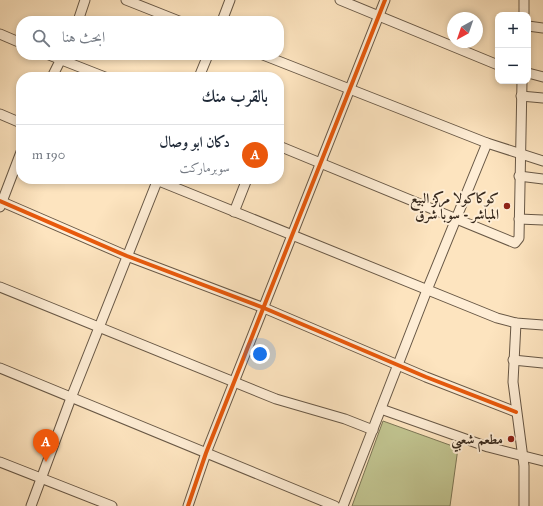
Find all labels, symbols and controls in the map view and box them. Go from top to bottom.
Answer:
north arrow [447,12,483,48]
map controls [495,12,531,84]
button: + [495,12,531,48]
search box [16,16,284,60]
icon: search [30,27,52,49]
text: ابحث هنا [62,28,105,46]
button: − [495,48,531,84]
text: بالقرب منك [202,86,268,107]
text: دكان ابو وصال [159,133,230,151]
text: 190 m [32,147,65,163]
text: A [251,147,259,163]
text: سوبرماركت [180,160,230,176]
place label: كوكاكولا مركز البيع المباشر - سوبا شرق [410,190,499,224]
marker: كوكاكولا مركز البيع المباشر - سوبا شرق [502,201,512,211]
your location [250,344,270,364]
pin: A [33,429,59,462]
place label: مطعم شعبي [451,431,503,453]
marker: مطعم شعبي [506,434,516,444]

